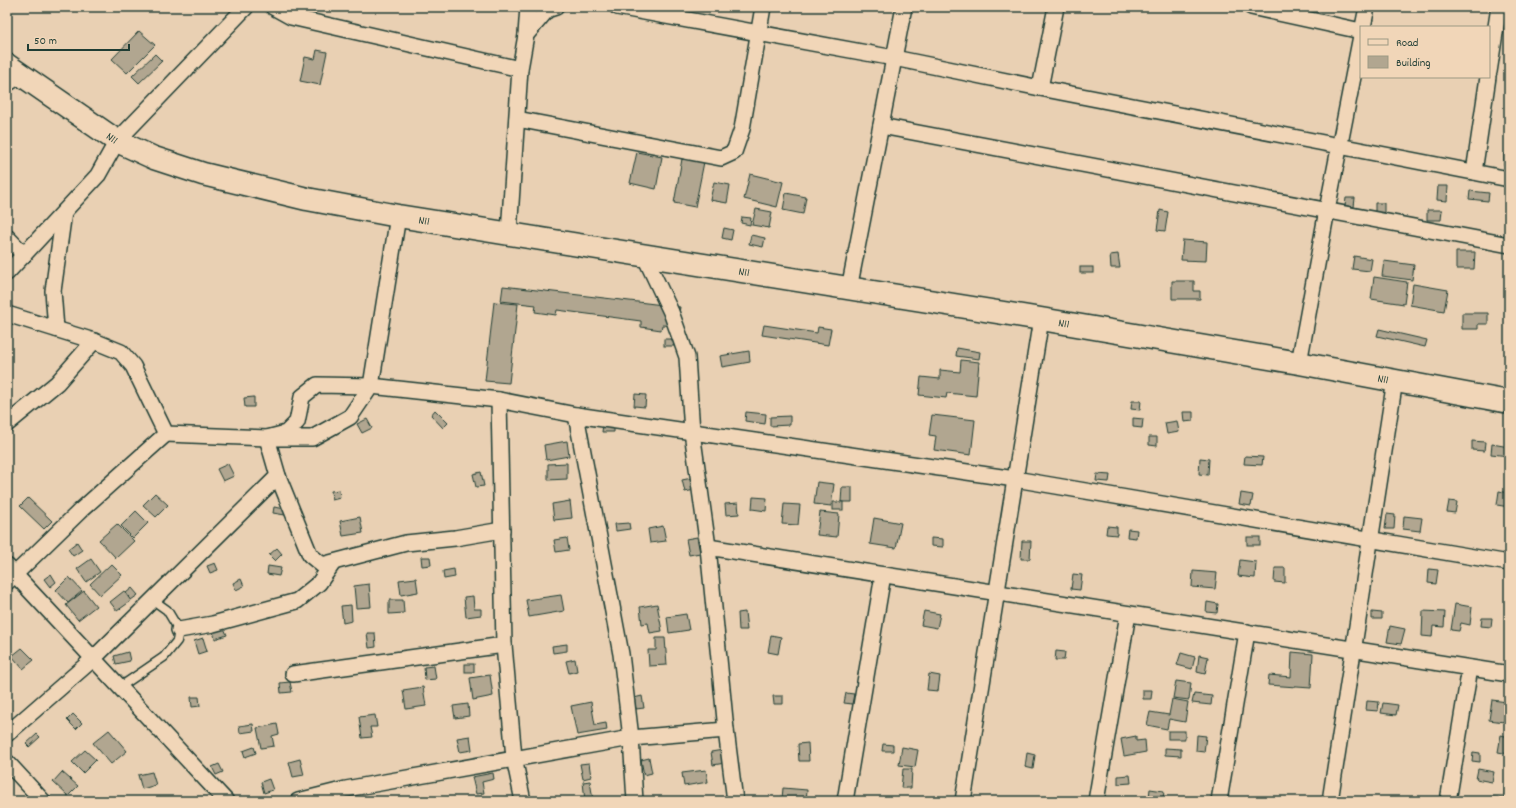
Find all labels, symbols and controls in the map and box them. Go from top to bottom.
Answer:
scale bar [28,26,129,52]
legend [1360,26,1490,78]
text: 50 m [34,33,57,50]
text: Road [1396,35,1418,52]
text: Building [1396,55,1431,72]
street label: N11 [102,129,121,149]
street label: N11 [417,212,431,231]
street label: N11 [737,264,751,282]
street label: N11 [1057,315,1071,334]
street label: N11 [1376,371,1390,389]

